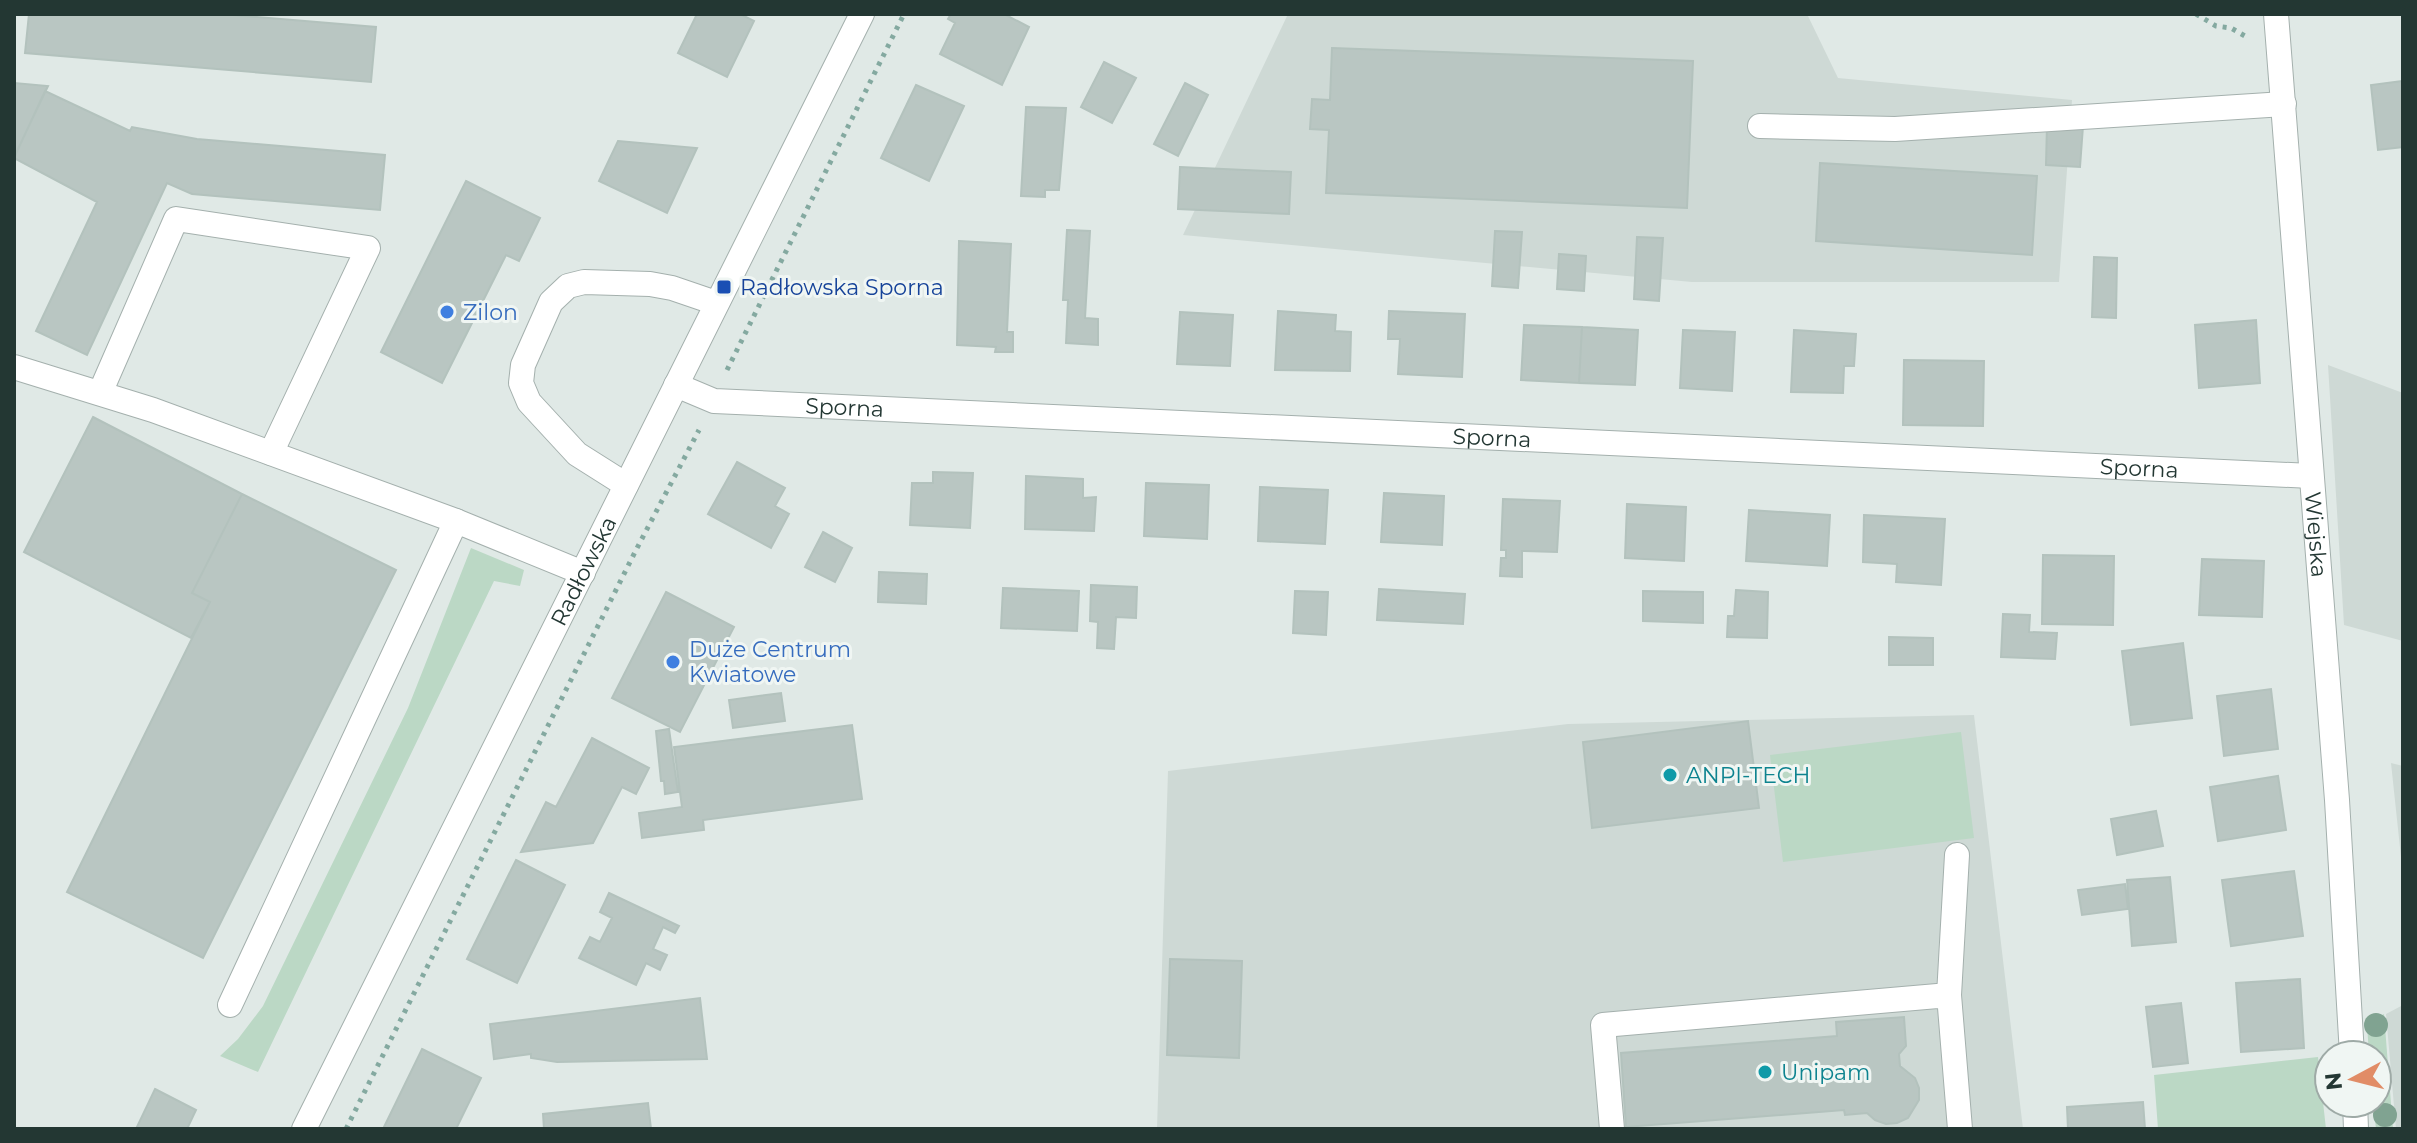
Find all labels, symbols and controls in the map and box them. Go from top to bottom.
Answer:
place label: Radłowska Sporna [740,274,944,301]
marker: Radłowska Sporna [715,278,733,296]
place label: Zilon [463,299,518,326]
marker: Zilon [438,303,456,321]
street label: Sporna [805,392,885,422]
street label: Sporna [1452,422,1532,453]
street label: Sporna [2099,453,2179,483]
street label: Wiejska [2300,491,2333,578]
street label: Radłowska [545,512,622,630]
place label: Duże Centrum Kwiatowe [689,636,851,688]
marker: Duże Centrum Kwiatowe [664,653,682,671]
place label: ANPI-TECH [1686,762,1810,789]
marker: ANPI-TECH [1661,766,1679,784]
north arrow [2313,1039,2393,1119]
place label: Unipam [1781,1059,1870,1086]
marker: Unipam [1756,1063,1774,1081]
text: N [2319,1071,2348,1092]

